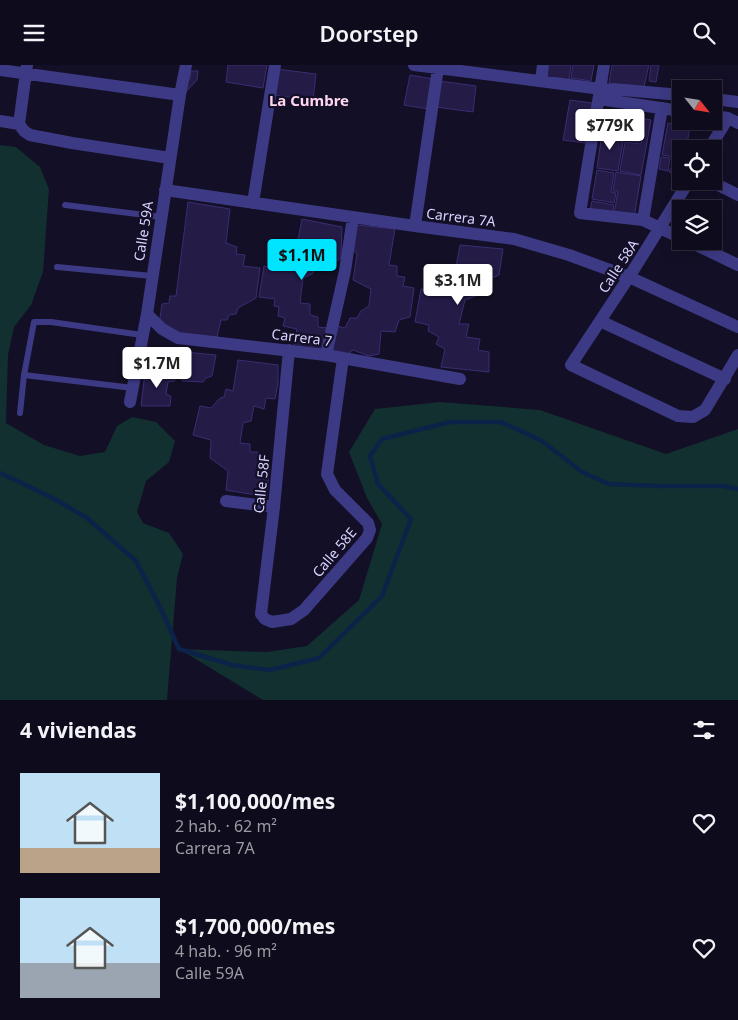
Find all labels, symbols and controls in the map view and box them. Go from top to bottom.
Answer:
text: Doorstep [319,18,419,48]
icon: menu [20,19,48,47]
icon: search [690,19,718,47]
north arrow [672,80,722,130]
map controls [672,80,722,250]
district label: La Cumbre [269,90,349,110]
pin: $779K [575,109,645,151]
text: $779K [586,114,634,136]
button: locate [672,140,722,190]
street label: Calle 59A [129,200,157,262]
button: layers [672,200,722,250]
street label: Carrera 7A [425,203,497,231]
street label: Calle 58A [594,235,642,297]
pin: $1.1M [267,239,337,281]
text: $1.1M [278,244,326,266]
pin: $3.1M [423,263,493,306]
text: $3.1M [434,269,482,291]
street label: Carrera 7 [271,324,333,350]
pin: $1.7M [122,347,192,389]
text: $1.7M [133,352,181,374]
street label: Calle 58F [248,454,274,514]
street label: Calle 58E [308,523,360,581]
text: 4 viviendas [20,716,137,744]
icon: filters [690,716,718,744]
text: $1,100,000/mes [175,787,335,815]
icon: home [60,793,120,853]
icon: heart [690,809,718,837]
text: 2 hab. · 62 m² [175,815,277,837]
text: Carrera 7A [175,837,255,859]
text: $1,700,000/mes [175,912,335,940]
icon: home [60,918,120,978]
icon: heart [690,934,718,962]
text: 4 hab. · 96 m² [175,940,277,962]
text: Calle 59A [175,962,244,984]

